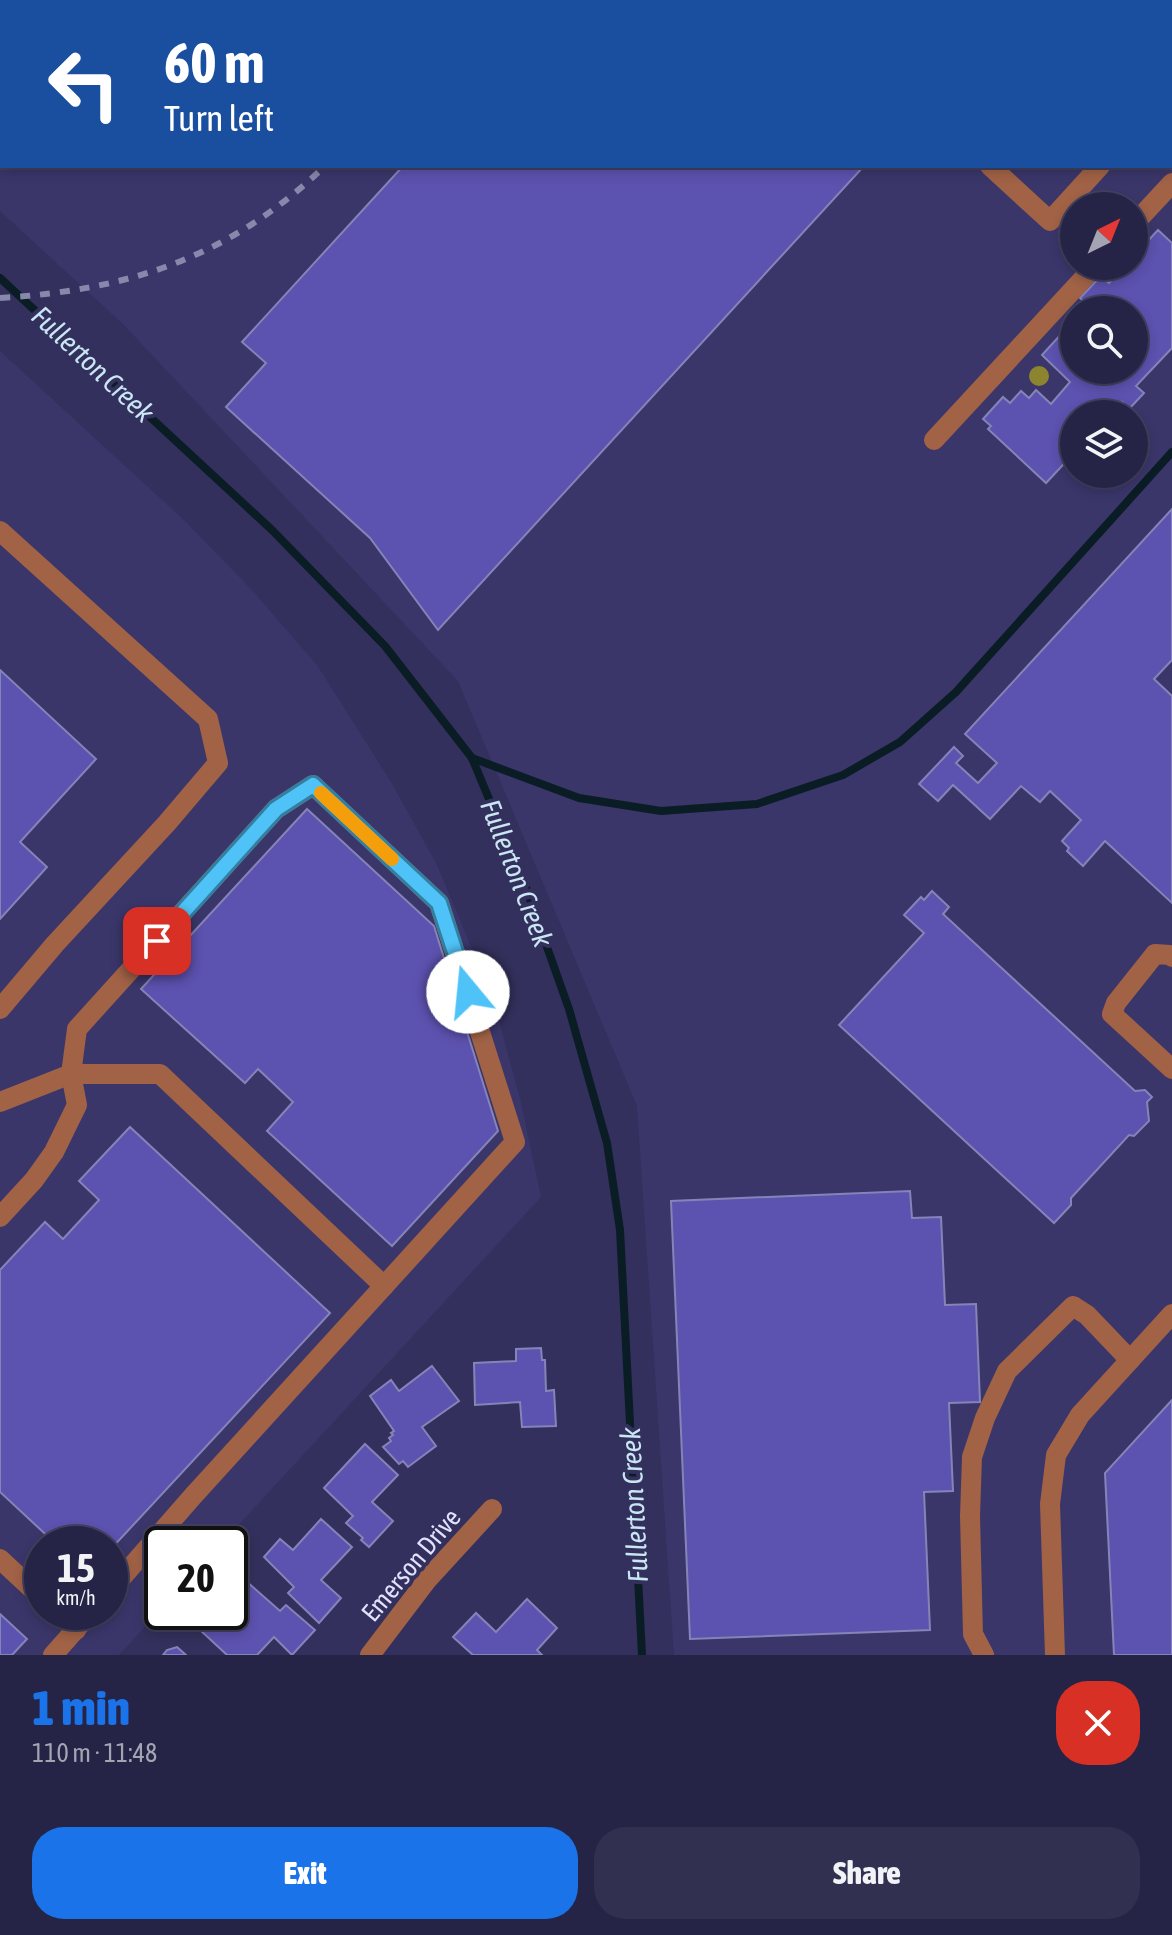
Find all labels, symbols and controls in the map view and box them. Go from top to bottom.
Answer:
text: 60 m [164,31,265,95]
icon: left [32,32,136,136]
text: Turn left [164,97,274,139]
north arrow [1060,192,1148,280]
map controls [1060,192,1148,488]
button: search [1060,296,1148,384]
water label: Fullerton Creek [25,299,161,429]
button: layers [1060,400,1148,488]
water label: Fullerton Creek [474,795,560,952]
pin [123,907,191,975]
icon: arrive [135,919,179,963]
position arrow [426,950,510,1034]
water label: Fullerton Creek [614,1426,654,1583]
street label: Emerson Drive [355,1503,467,1627]
speed limit sign: 20 [144,1526,248,1630]
text: 15 [57,1545,95,1590]
text: km/h [56,1586,96,1609]
text: 1 min [32,1680,130,1735]
button: close [1056,1681,1140,1765]
text: 110 m · 11:48 [32,1738,157,1768]
button: Exit [32,1827,578,1919]
button: Share [594,1827,1140,1919]

